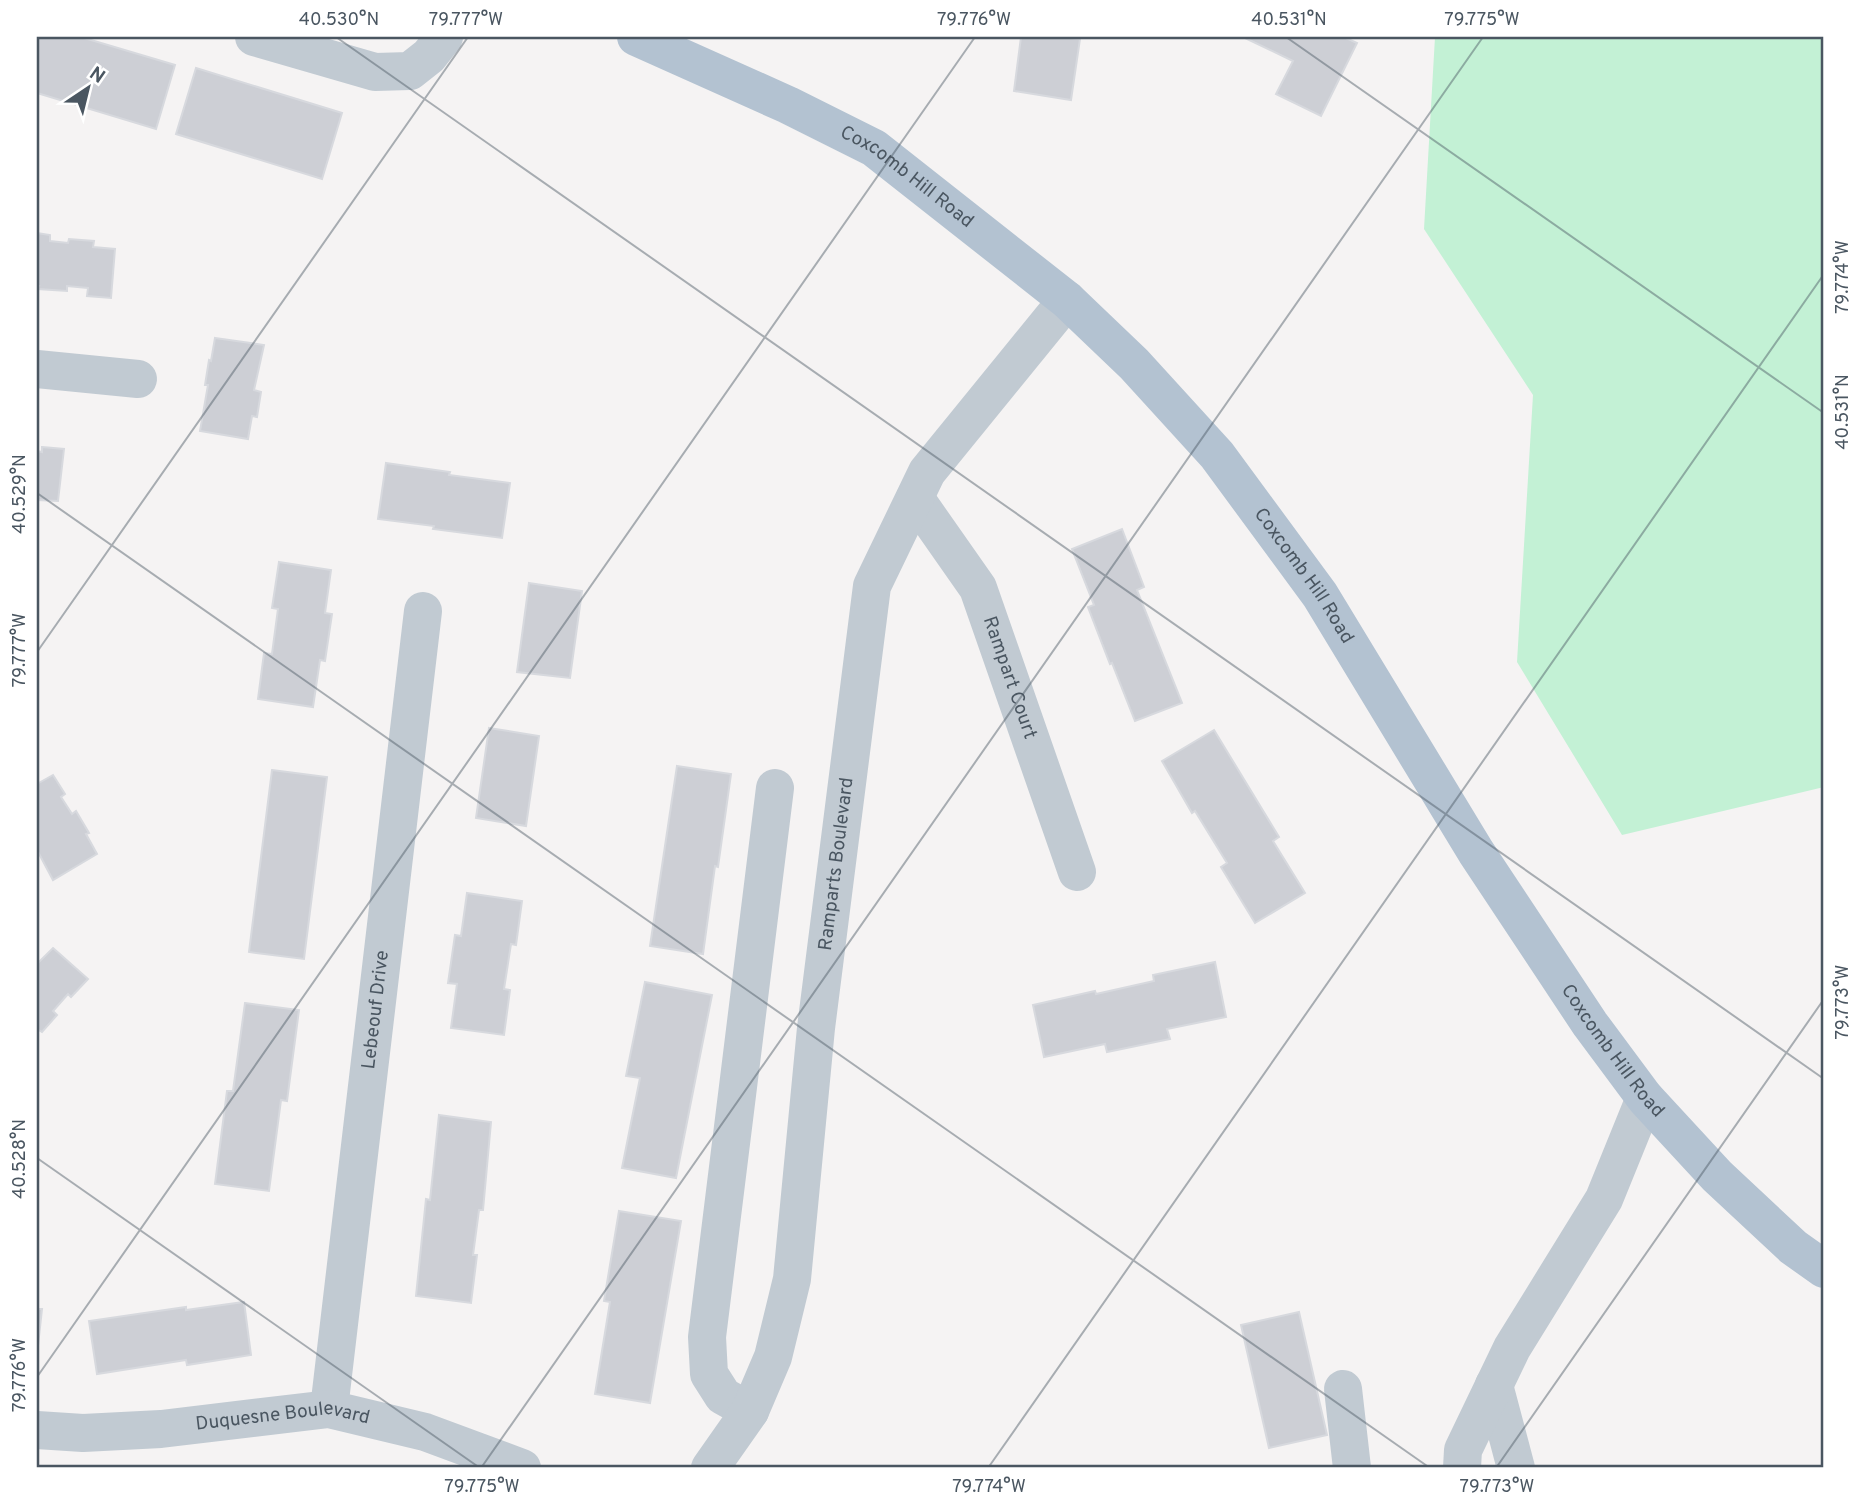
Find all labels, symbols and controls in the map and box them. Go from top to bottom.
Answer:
text: 40.530°N [299,9,379,32]
text: 79.777°W [429,9,503,32]
text: 79.776°W [937,9,1011,32]
text: 40.531°N [1251,9,1327,32]
text: 79.775°W [1444,9,1520,32]
north arrow [52,52,122,122]
text: N [84,62,109,89]
street label: Coxcomb Hill Road [836,121,978,234]
text: 79.774°W [1832,240,1855,314]
text: 40.531°N [1832,374,1855,450]
text: 40.529°N [9,454,32,534]
street label: Coxcomb Hill Road [1248,503,1359,648]
text: 79.777°W [9,613,32,687]
street label: Rampart Court [977,613,1042,742]
street label: Ramparts Boulevard [814,776,860,952]
street label: Lebeouf Drive [357,949,395,1071]
text: 79.773°W [1832,965,1855,1039]
street label: Coxcomb Hill Road [1555,980,1669,1123]
text: 40.528°N [9,1119,32,1199]
text: 79.776°W [9,1338,32,1412]
street label: Duquesne Boulevard [194,1397,372,1437]
text: 79.775°W [444,1476,520,1499]
text: 79.774°W [952,1476,1026,1499]
text: 79.773°W [1460,1476,1534,1499]

